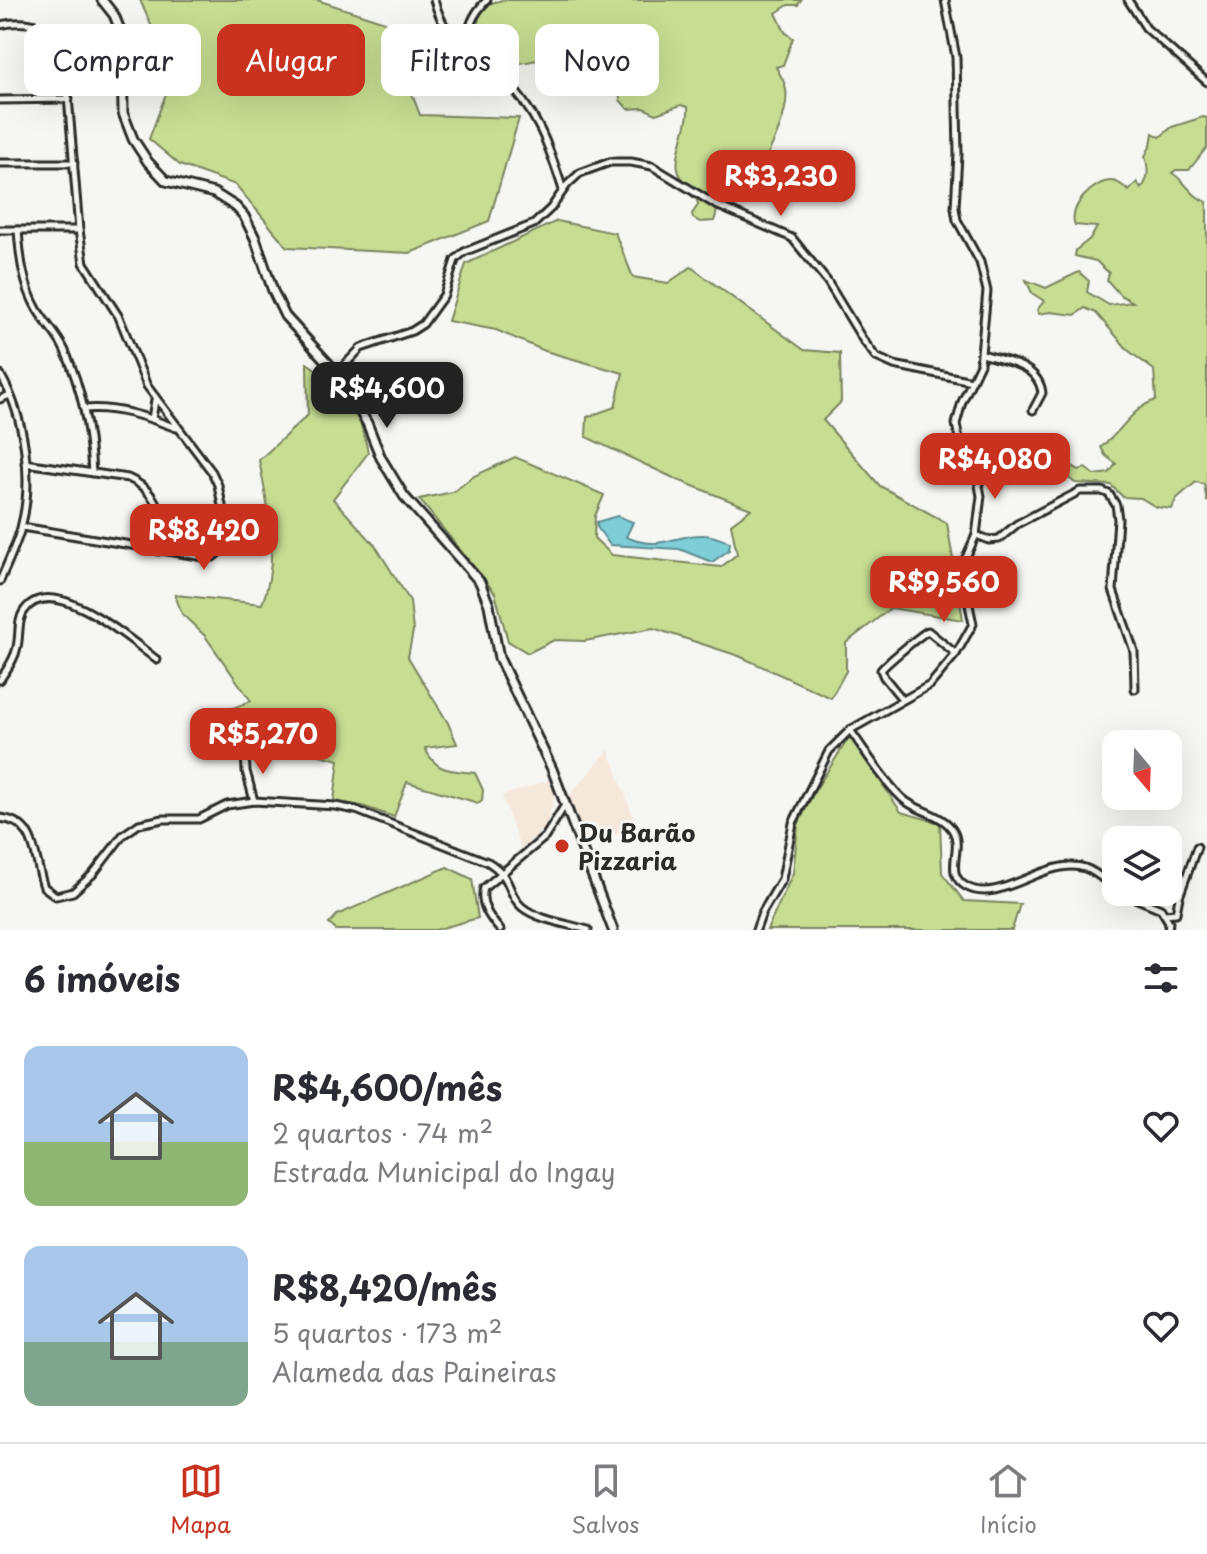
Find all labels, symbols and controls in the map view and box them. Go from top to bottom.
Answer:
chip: Comprar [24,24,201,96]
chip: Alugar [217,24,365,96]
chip: Filtros [381,24,519,96]
chip: Novo [535,24,659,96]
pin: R$3,230 [707,150,855,218]
text: R$3,230 [724,156,838,195]
pin: R$4,600 [313,362,461,430]
text: R$4,600 [329,368,445,407]
pin: R$4,080 [921,433,1069,501]
text: R$4,080 [938,439,1052,478]
pin: R$8,420 [130,504,278,572]
text: R$8,420 [148,510,260,549]
pin: R$9,560 [870,556,1018,624]
text: R$9,560 [888,562,1000,601]
pin: R$5,270 [189,708,337,776]
text: R$5,270 [208,714,318,753]
north arrow [1102,730,1182,810]
map controls [1102,730,1182,906]
place label: Du Barão Pizzaria [578,814,695,878]
button: layers [1102,826,1182,906]
marker: Du Barão Pizzaria [553,837,571,855]
text: 6 imóveis [24,952,181,1004]
icon: filters [1139,956,1183,1000]
text: R$4,600/mês [272,1061,502,1113]
icon: home [88,1078,184,1174]
icon: heart [1139,1104,1183,1148]
text: 2 quartos · 74 m² [272,1113,493,1152]
text: Estrada Municipal do Ingay [272,1152,615,1191]
text: R$8,420/mês [272,1261,497,1313]
icon: home [88,1278,184,1374]
icon: heart [1139,1304,1183,1348]
text: 5 quartos · 173 m² [272,1313,502,1352]
text: Alameda das Paineiras [272,1352,557,1391]
tab: Mapa [170,1459,231,1540]
tab: Salvos [572,1459,639,1540]
tab: Início [980,1459,1037,1540]

